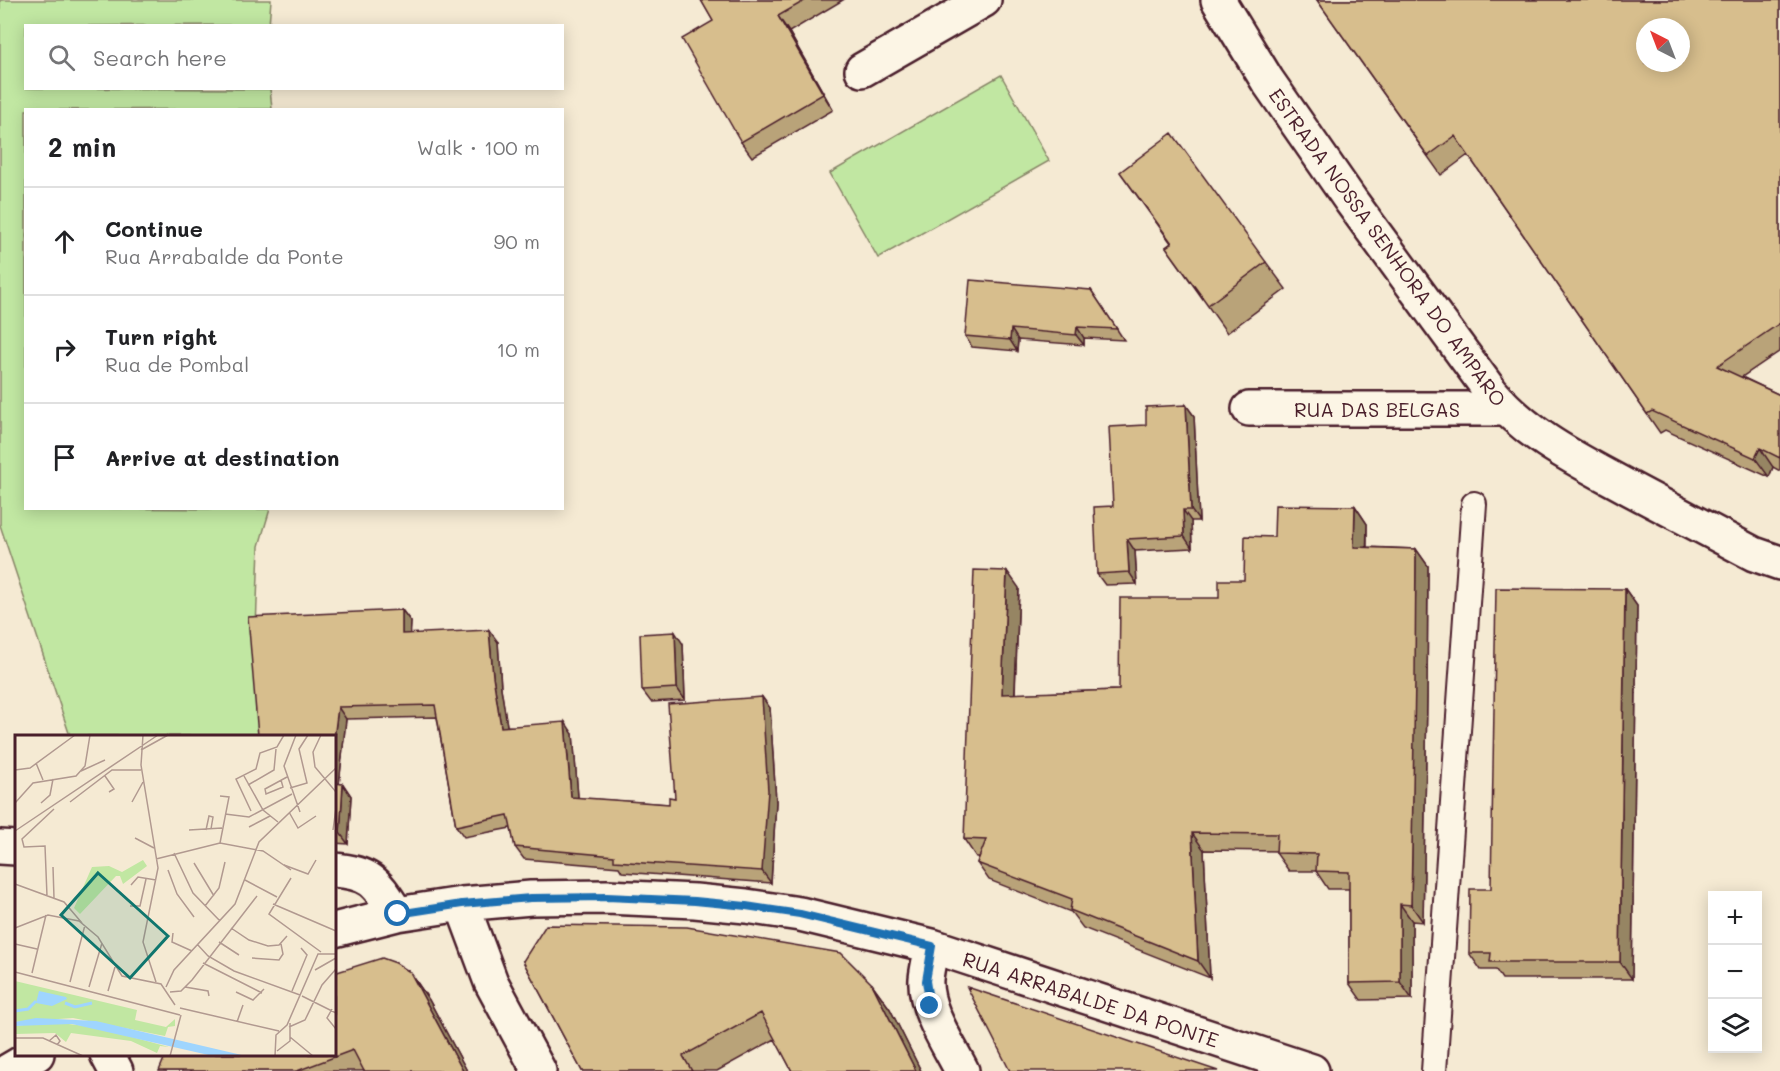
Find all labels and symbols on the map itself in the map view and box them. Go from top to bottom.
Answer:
north arrow [1636,18,1690,72]
street label: ESTRADA NOSSA SENHORA DO AMPARO [1264,83,1512,411]
street label: RUA DAS BELGAS [1294,396,1460,422]
inset map [15,735,336,1056]
route start [384,900,410,926]
street label: RUA ARRABALDE DA PONTE [960,945,1222,1053]
route end [916,992,942,1018]

